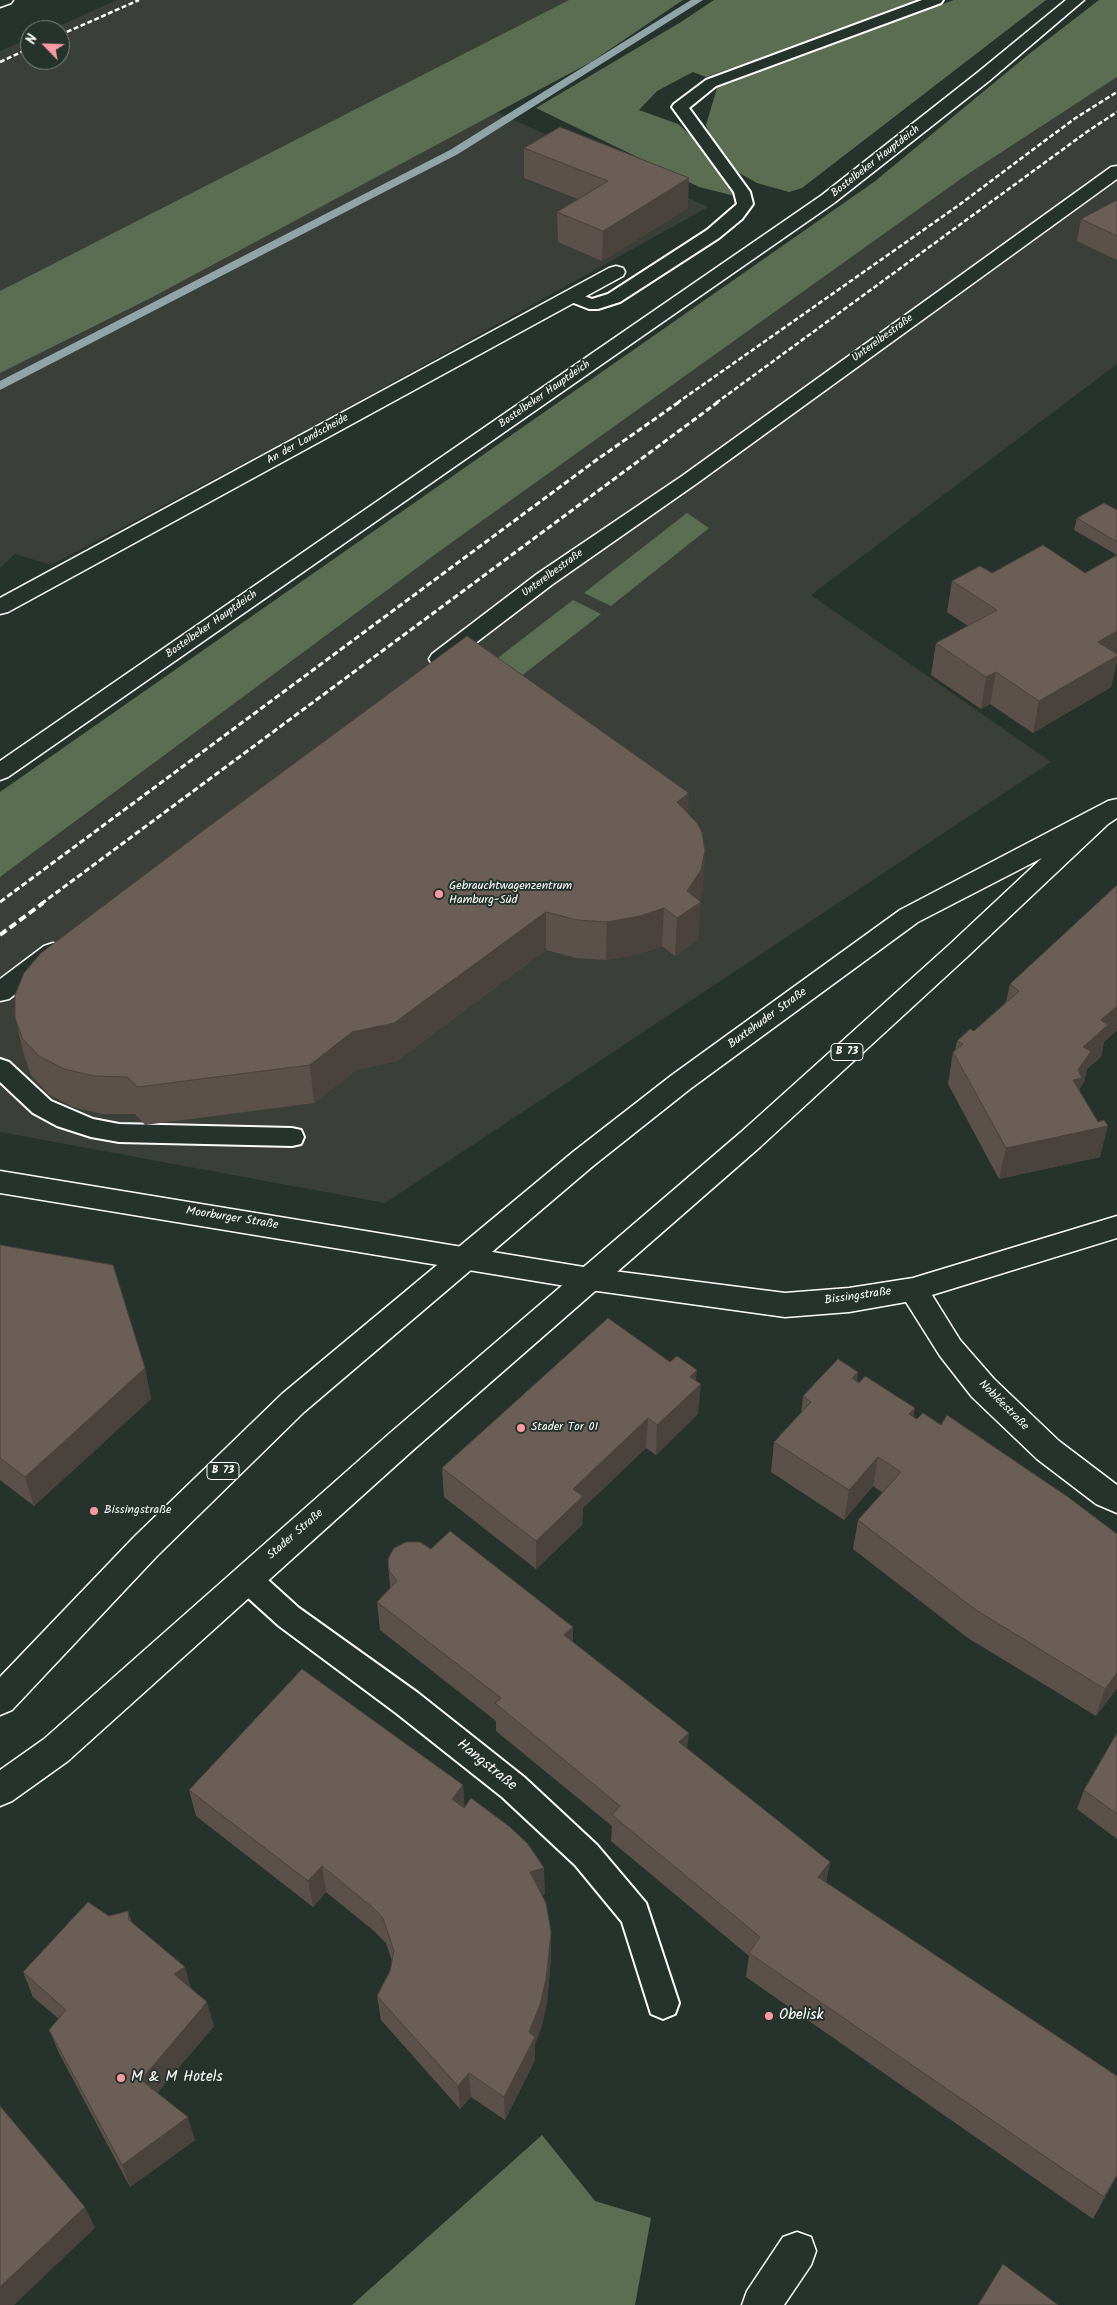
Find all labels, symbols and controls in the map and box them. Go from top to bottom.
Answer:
north arrow [20,20,70,70]
text: N [20,31,44,48]
street label: Bostelbeker Hauptdeich [829,123,923,201]
street label: Unterelbestraße [850,312,916,366]
street label: Bostelbeker Hauptdeich [497,358,593,432]
street label: An der Landscheide [265,412,351,468]
street label: Unterelbestraße [520,547,586,601]
street label: Bostelbeker Hauptdeich [164,588,260,662]
place label: Gebrauchtwagenzentrum Hamburg-Süd [449,880,572,908]
marker: Gebrauchtwagenzentrum Hamburg-Süd [433,888,445,900]
street label: Buxtehuder Straße [726,986,810,1052]
road number: B 73 [831,1044,863,1060]
street label: Moorburger Straße [185,1205,279,1233]
street label: Bissingstraße [824,1285,892,1309]
street label: Nobléestraße [975,1378,1031,1434]
place label: Stader Tor 01 [531,1421,598,1435]
marker: Stader Tor 01 [515,1422,527,1434]
road number: B 73 [207,1462,239,1480]
place label: Bissingstraße [104,1504,171,1518]
marker: Bissingstraße [88,1505,100,1517]
street label: Stader Straße [265,1507,327,1563]
street label: Hangstraße [452,1736,520,1796]
place label: Obelisk [779,2007,823,2025]
marker: Obelisk [763,2010,775,2022]
place label: M & M Hotels [131,2069,223,2087]
marker: M & M Hotels [115,2072,127,2084]

